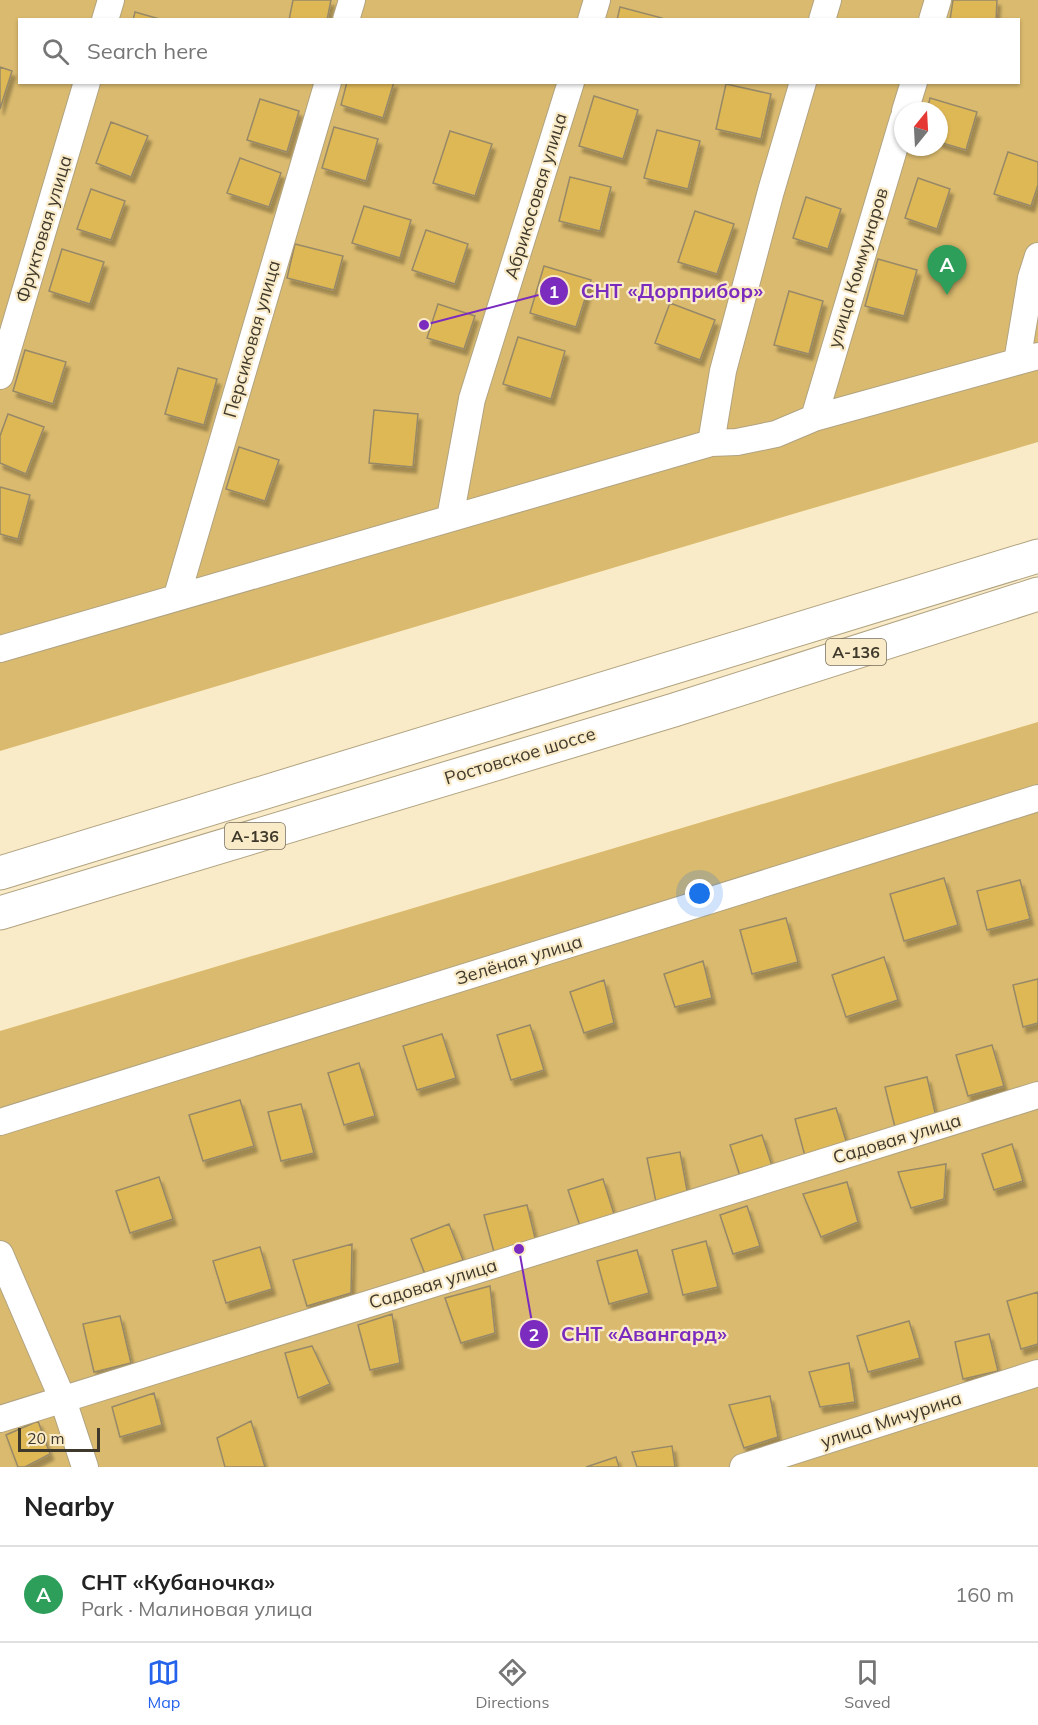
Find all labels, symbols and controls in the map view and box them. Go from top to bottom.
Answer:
search box [18,18,1020,84]
icon: search [39,35,72,68]
text: Search here [87,37,208,65]
north arrow [894,102,948,156]
street label: Абрикосовая улица [499,110,572,282]
street label: Фруктовая улица [10,153,77,305]
street label: улица Коммунаров [822,185,893,351]
pin: A [928,246,966,295]
street label: Персиковая улица [218,257,285,420]
callout: СНТ «Дорприбор» [539,272,776,310]
text: СНТ «Дорприбор» [581,278,763,303]
text: 1 [549,280,559,303]
road number: А-136 [826,639,886,665]
street label: Ростовское шоссе [441,722,598,789]
road number: А-136 [225,823,285,849]
your location [685,879,714,908]
street label: Зелёная улица [453,929,585,990]
street label: Садовая улица [830,1108,964,1169]
street label: Садовая улица [366,1253,500,1314]
callout: СНТ «Авангард» [519,1315,739,1353]
text: СНТ «Авангард» [561,1321,727,1346]
text: 2 [529,1323,539,1346]
street label: улица Мичурина [818,1386,964,1453]
scale bar [18,1425,100,1452]
text: 20 m [27,1428,64,1448]
text: Nearby [24,1490,114,1523]
text: СНТ «Кубаночка» [81,1568,275,1596]
text: A [36,1582,51,1607]
text: 160 m [955,1582,1014,1607]
text: Park · Малиновая улица [81,1596,313,1621]
tab: Map [147,1656,180,1712]
tab: Directions [475,1656,549,1712]
tab: Saved [844,1656,891,1712]

